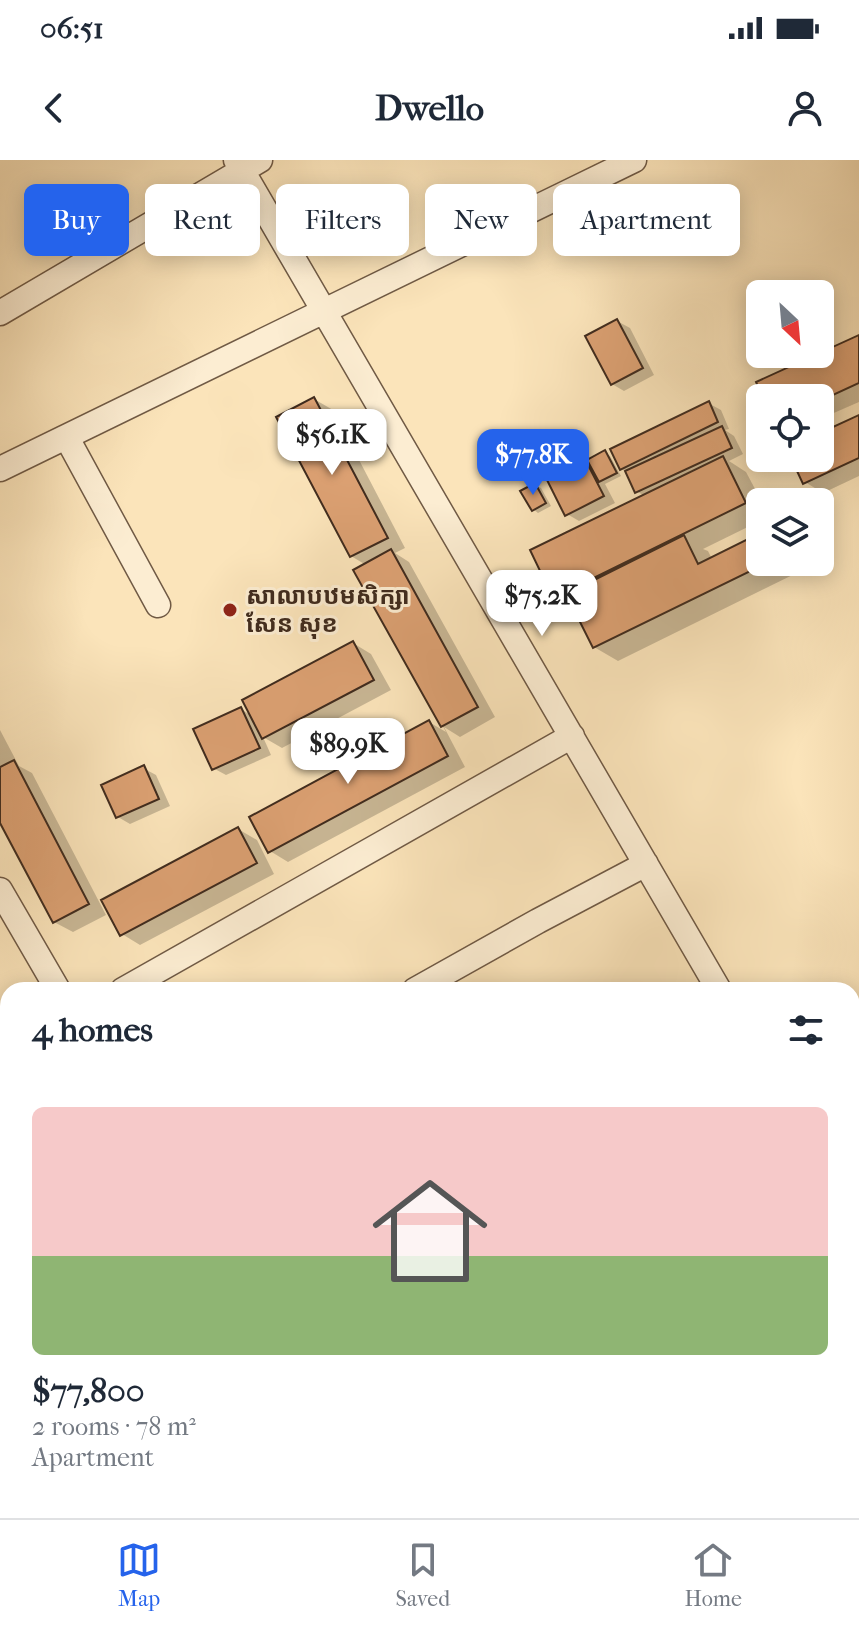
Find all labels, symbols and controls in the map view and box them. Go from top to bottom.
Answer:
text: 06:51 [40,11,104,46]
icon: back [32,86,76,130]
icon: person [783,86,827,130]
text: Dwello [375,87,484,129]
chip: Buy [24,184,129,256]
chip: Rent [145,184,260,256]
chip: Filters [276,184,409,256]
chip: New [425,184,537,256]
chip: Apartment [553,184,740,256]
north arrow [746,280,834,368]
map controls [746,280,834,576]
button: locate [746,384,834,472]
pin: $56.1K [267,409,397,477]
text: $56.1K [296,419,368,450]
pin: $77.8K [468,429,598,497]
text: $77.8K [495,439,571,470]
button: layers [746,488,834,576]
pin: $75.2K [477,570,607,638]
text: $75.2K [504,580,580,611]
place label: សាលាបឋមសិក្សា សែន សុខ [246,582,410,639]
marker: សាលាបឋមសិក្សា សែន សុខ [221,601,239,619]
pin: $89.9K [283,718,413,786]
text: $89.9K [309,728,387,759]
icon: filters [784,1008,828,1052]
text: 4 homes [32,1010,153,1050]
icon: home [358,1159,502,1303]
text: $77,800 [32,1371,145,1411]
text: 2 rooms · 78 m² [32,1411,196,1442]
text: Apartment [32,1442,154,1473]
tab: Map [117,1538,161,1612]
tab: Saved [396,1538,450,1612]
tab: Home [685,1538,742,1612]

